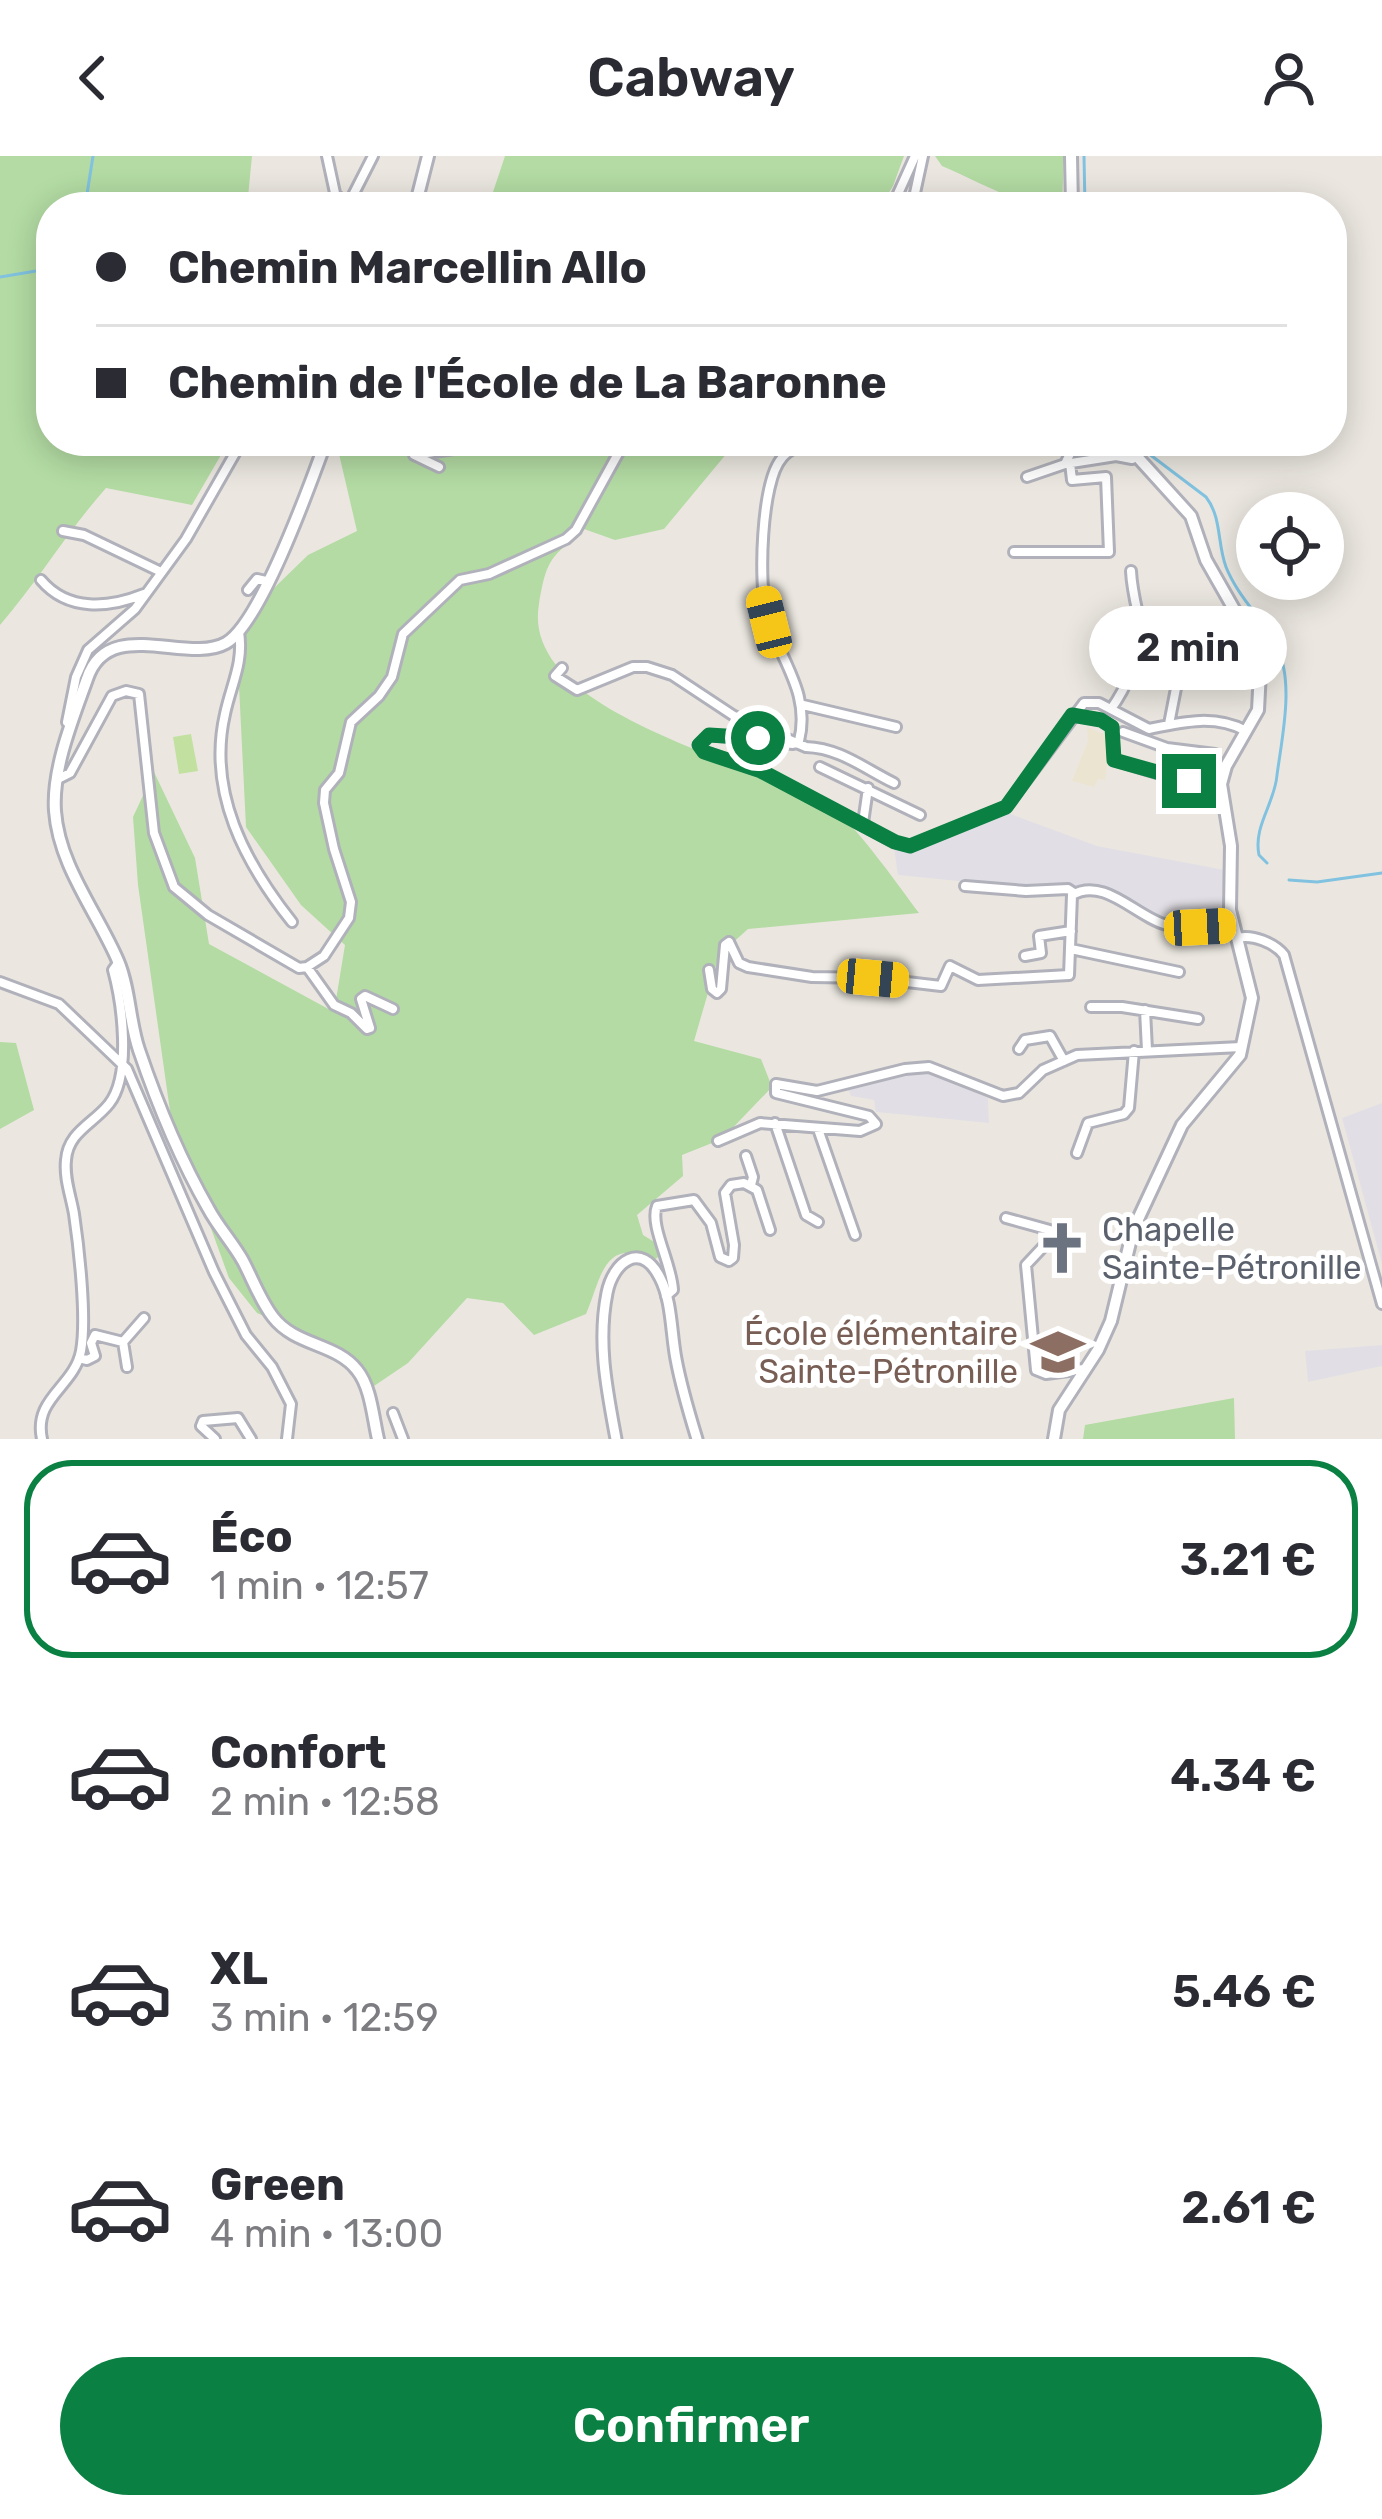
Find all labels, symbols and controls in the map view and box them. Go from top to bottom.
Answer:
icon: back [60,45,126,111]
icon: person [1256,45,1322,111]
text: Cabway [587,46,795,110]
text: Chemin Marcellin Allo [168,241,647,294]
text: Chemin de l'École de La Baronne [168,356,887,409]
map controls [1236,492,1344,600]
button: locate [1236,492,1344,600]
car [743,583,795,661]
callout: 2 min [1090,607,1288,691]
text: 2 min [1136,625,1240,671]
route start [731,711,785,765]
route end [1162,754,1216,808]
car [1163,907,1237,947]
car [836,957,910,999]
place label: Chapelle Sainte-Pétronille [1102,1210,1362,1287]
church icon: Chapelle Sainte-Pétronille [1033,1219,1091,1277]
place label: École élémentaire Sainte-Pétronille [744,1314,1018,1391]
school or university icon: École élémentaire Sainte-Pétronille [1029,1323,1087,1381]
icon: car [66,1505,174,1613]
text: Éco [210,1510,293,1563]
text: 3.21 € [1180,1533,1316,1586]
text: 1 min · 12:57 [210,1563,429,1609]
icon: car [66,1721,174,1829]
text: Confort [210,1726,386,1779]
text: 4.34 € [1170,1749,1316,1802]
text: 2 min · 12:58 [210,1779,440,1825]
icon: car [66,1937,174,2045]
text: XL [210,1942,268,1995]
text: 5.46 € [1172,1965,1316,2018]
text: 3 min · 12:59 [210,1995,439,2041]
icon: car [66,2153,174,2261]
text: Green [210,2158,345,2211]
text: 2.61 € [1181,2181,1316,2234]
text: 4 min · 13:00 [210,2211,443,2257]
button: Confirmer [60,2357,1322,2495]

